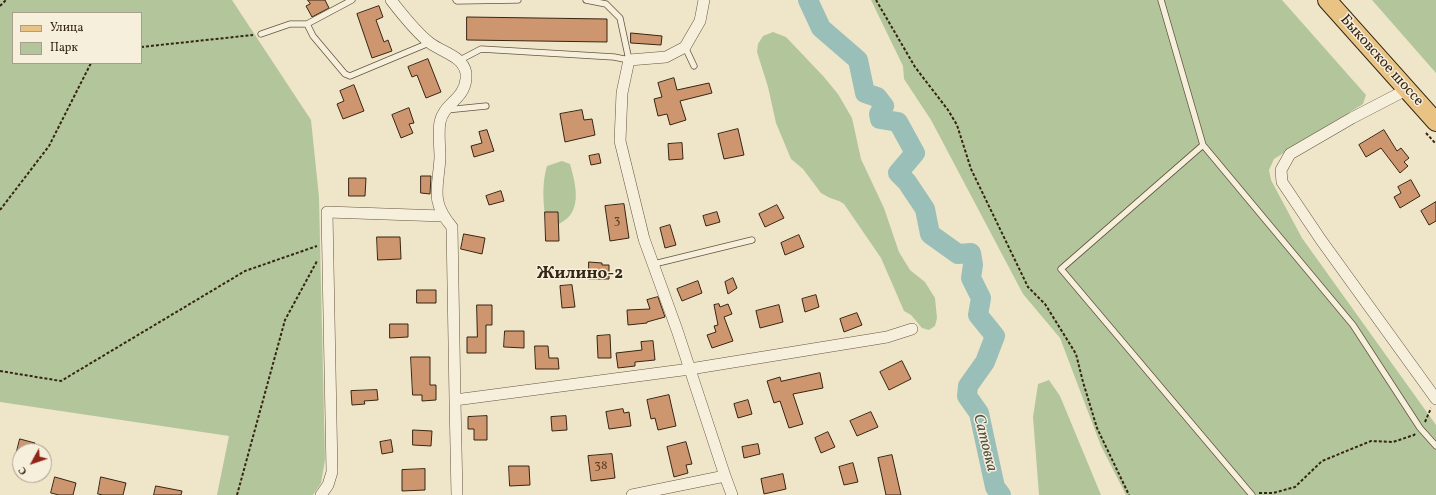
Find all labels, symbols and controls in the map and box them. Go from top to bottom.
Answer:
legend [12,12,142,64]
street label: Быковское шоссе [1335,12,1427,110]
text: Улица [50,20,83,36]
text: Парк [50,40,78,56]
house number: 3 [614,214,620,230]
district label: Жилино-2 [537,265,623,285]
water label: Сатовка [968,412,1000,474]
north arrow [12,443,52,483]
house number: 38 [594,459,608,475]
text: С [15,463,31,478]

